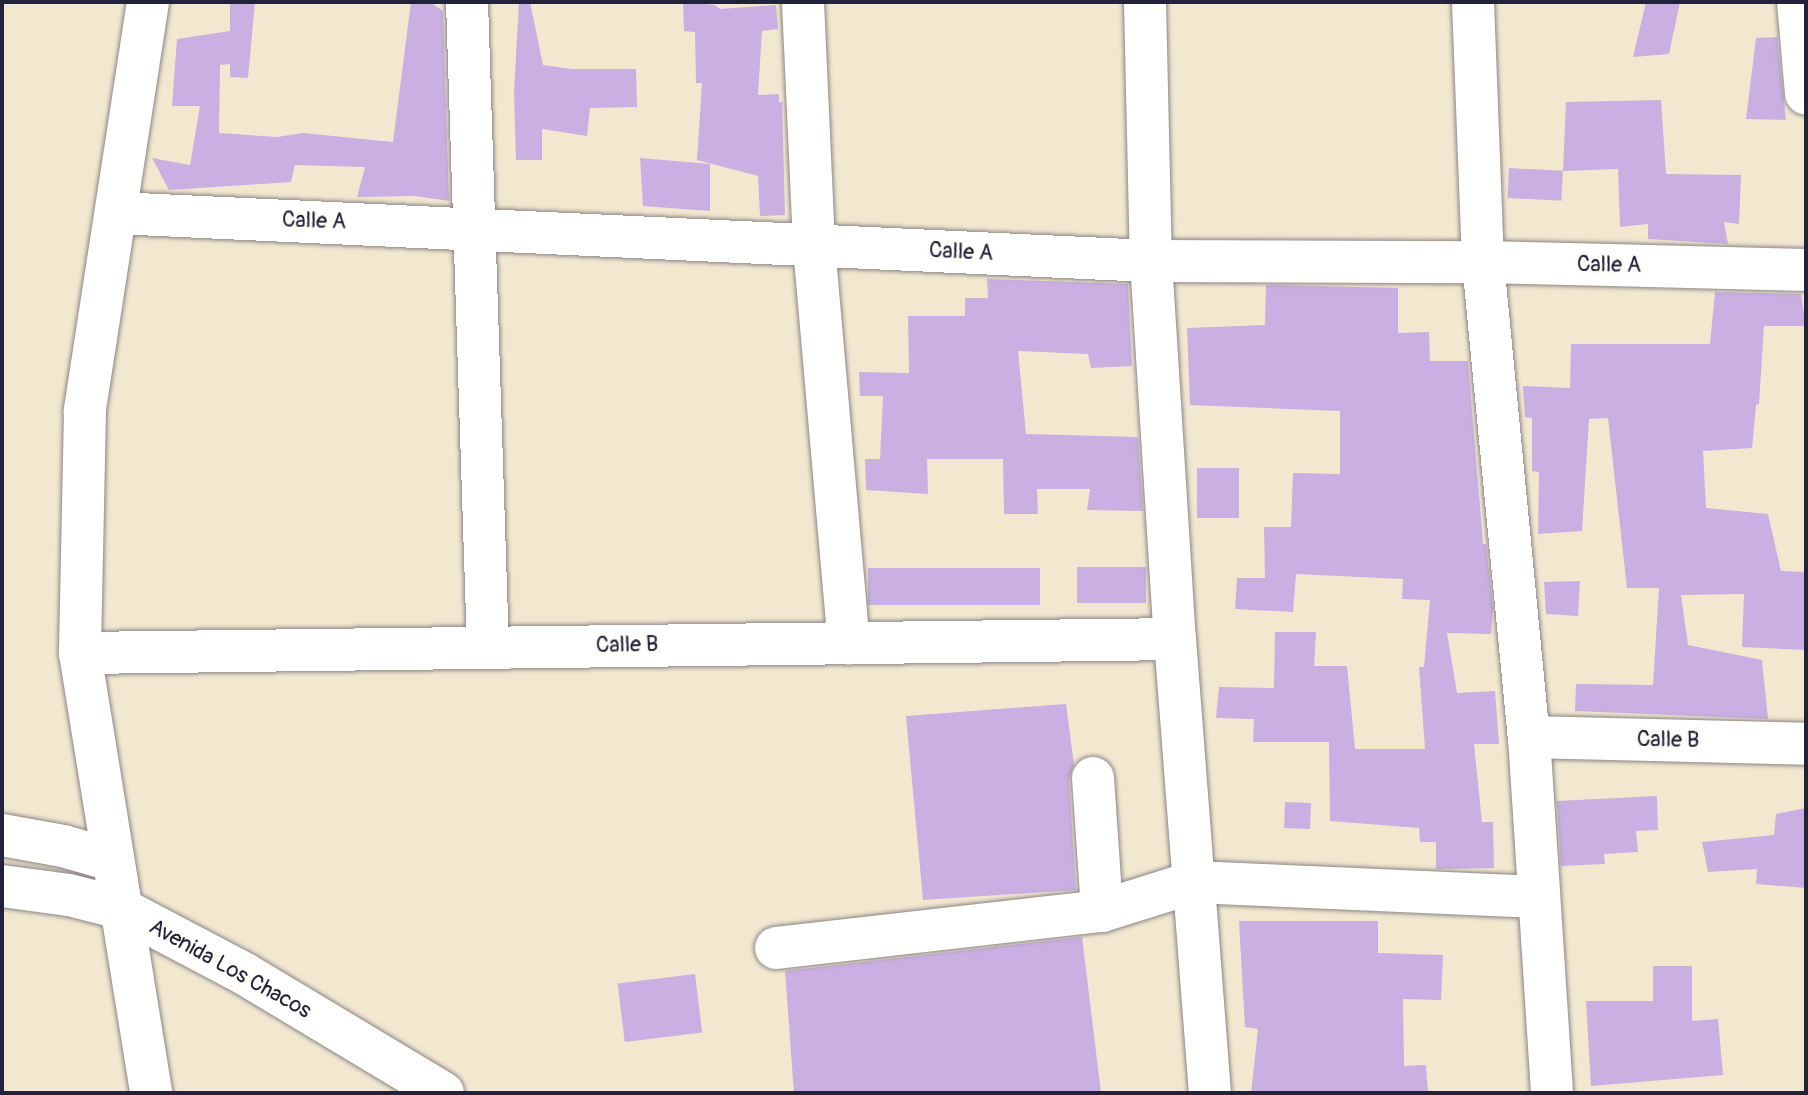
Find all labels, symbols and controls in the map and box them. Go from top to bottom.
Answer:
street label: Calle A [281,207,347,235]
street label: Calle A [928,237,994,267]
street label: Calle A [1577,251,1641,279]
street label: Calle B [596,631,658,659]
street label: Calle B [1637,726,1699,754]
street label: Avenida Los Chacos [144,914,316,1024]

